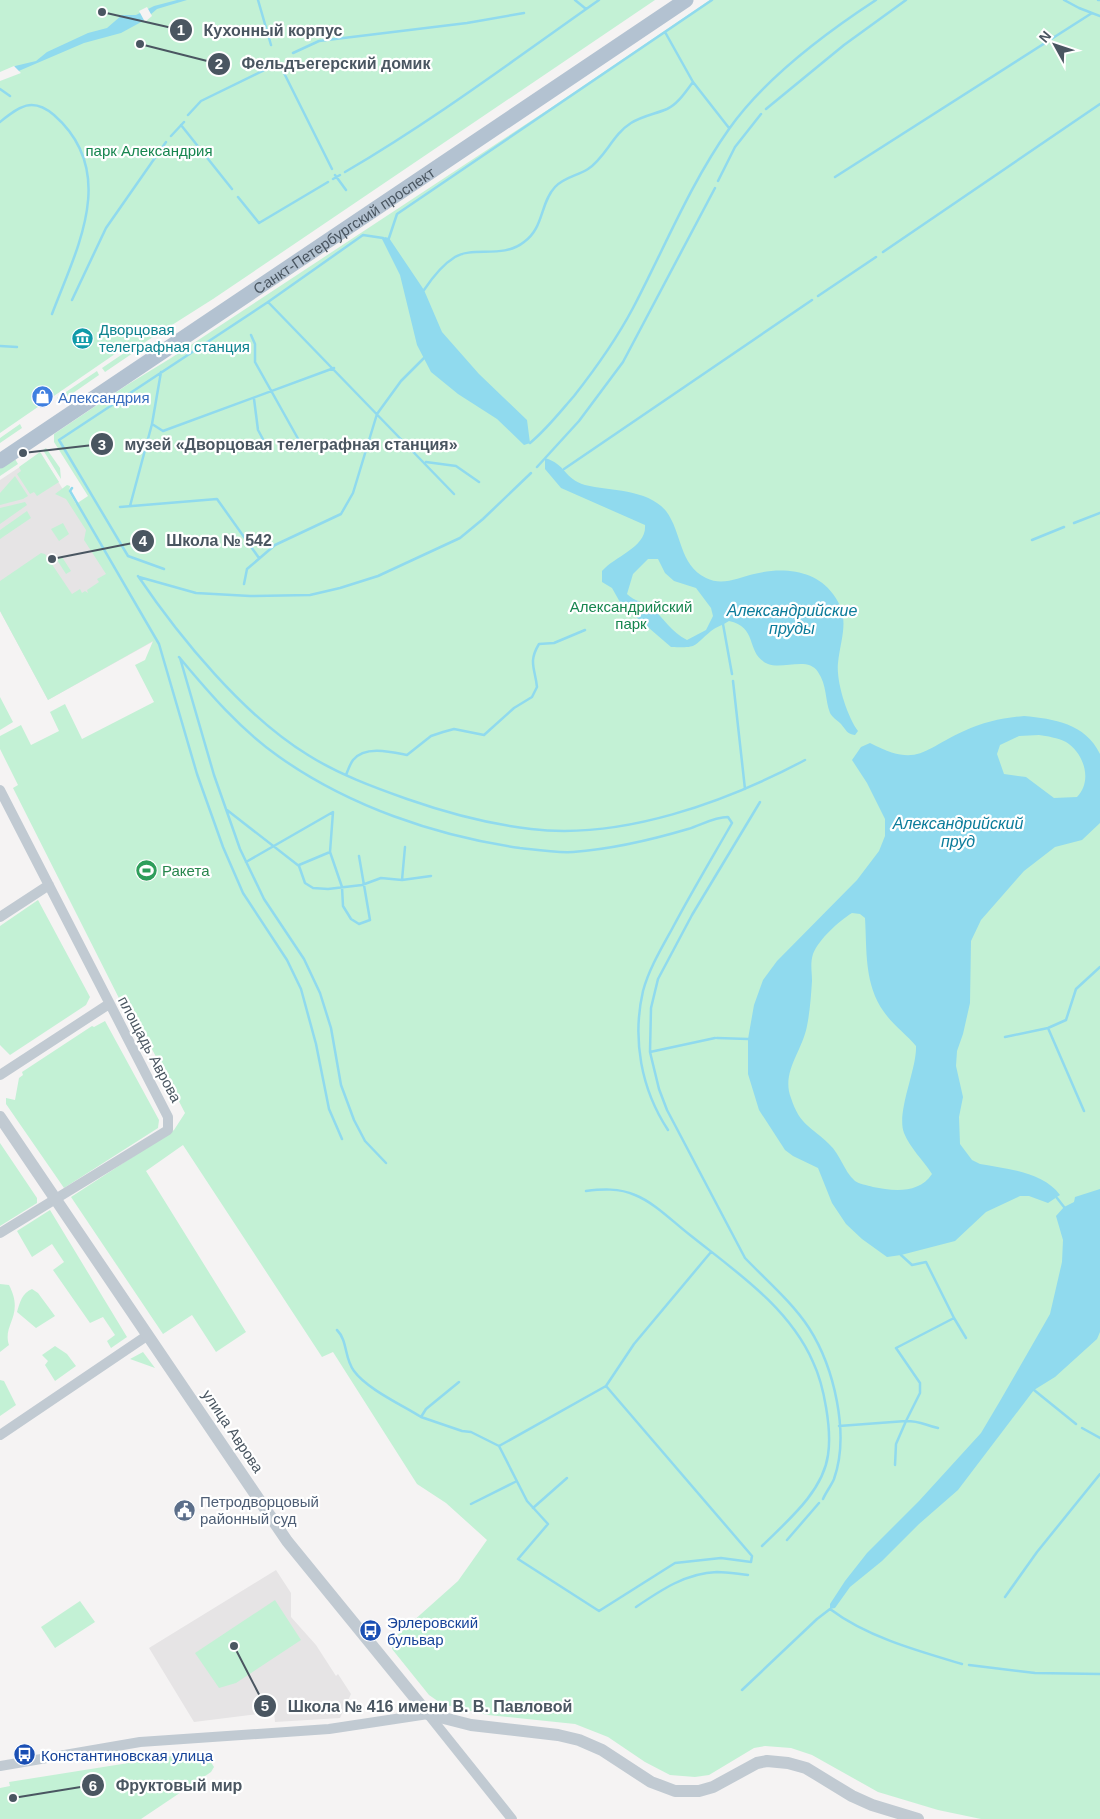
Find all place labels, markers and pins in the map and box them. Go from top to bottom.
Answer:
callout: Кухонный корпус [169,15,352,46]
callout: Фельдъегерский домик [207,48,441,79]
place label: Дворцовая телеграфная станция [99,321,250,355]
museum icon: Дворцовая телеграфная станция [71,326,95,350]
shop icon: Александрия [30,385,54,409]
place label: Александрия [58,389,150,406]
callout: музей «Дворцовая телеграфная станция» [89,429,467,460]
callout: Школа № 542 [131,525,281,556]
sports icon: Ракета [134,858,158,882]
place label: Ракета [162,862,210,879]
place label: Петродворцовый районный суд [200,1493,319,1527]
public building icon: Петродворцовый районный суд [172,1498,196,1522]
place label: Эрлеровский бульвар [387,1614,478,1648]
bus stop icon: Эрлеровский бульвар [359,1619,383,1643]
callout: Школа № 416 имени В. В. Павловой [252,1691,582,1722]
bus stop icon: Константиновская улица [13,1743,37,1767]
place label: Константиновская улица [41,1747,214,1764]
callout: Фруктовый мир [81,1770,252,1801]

